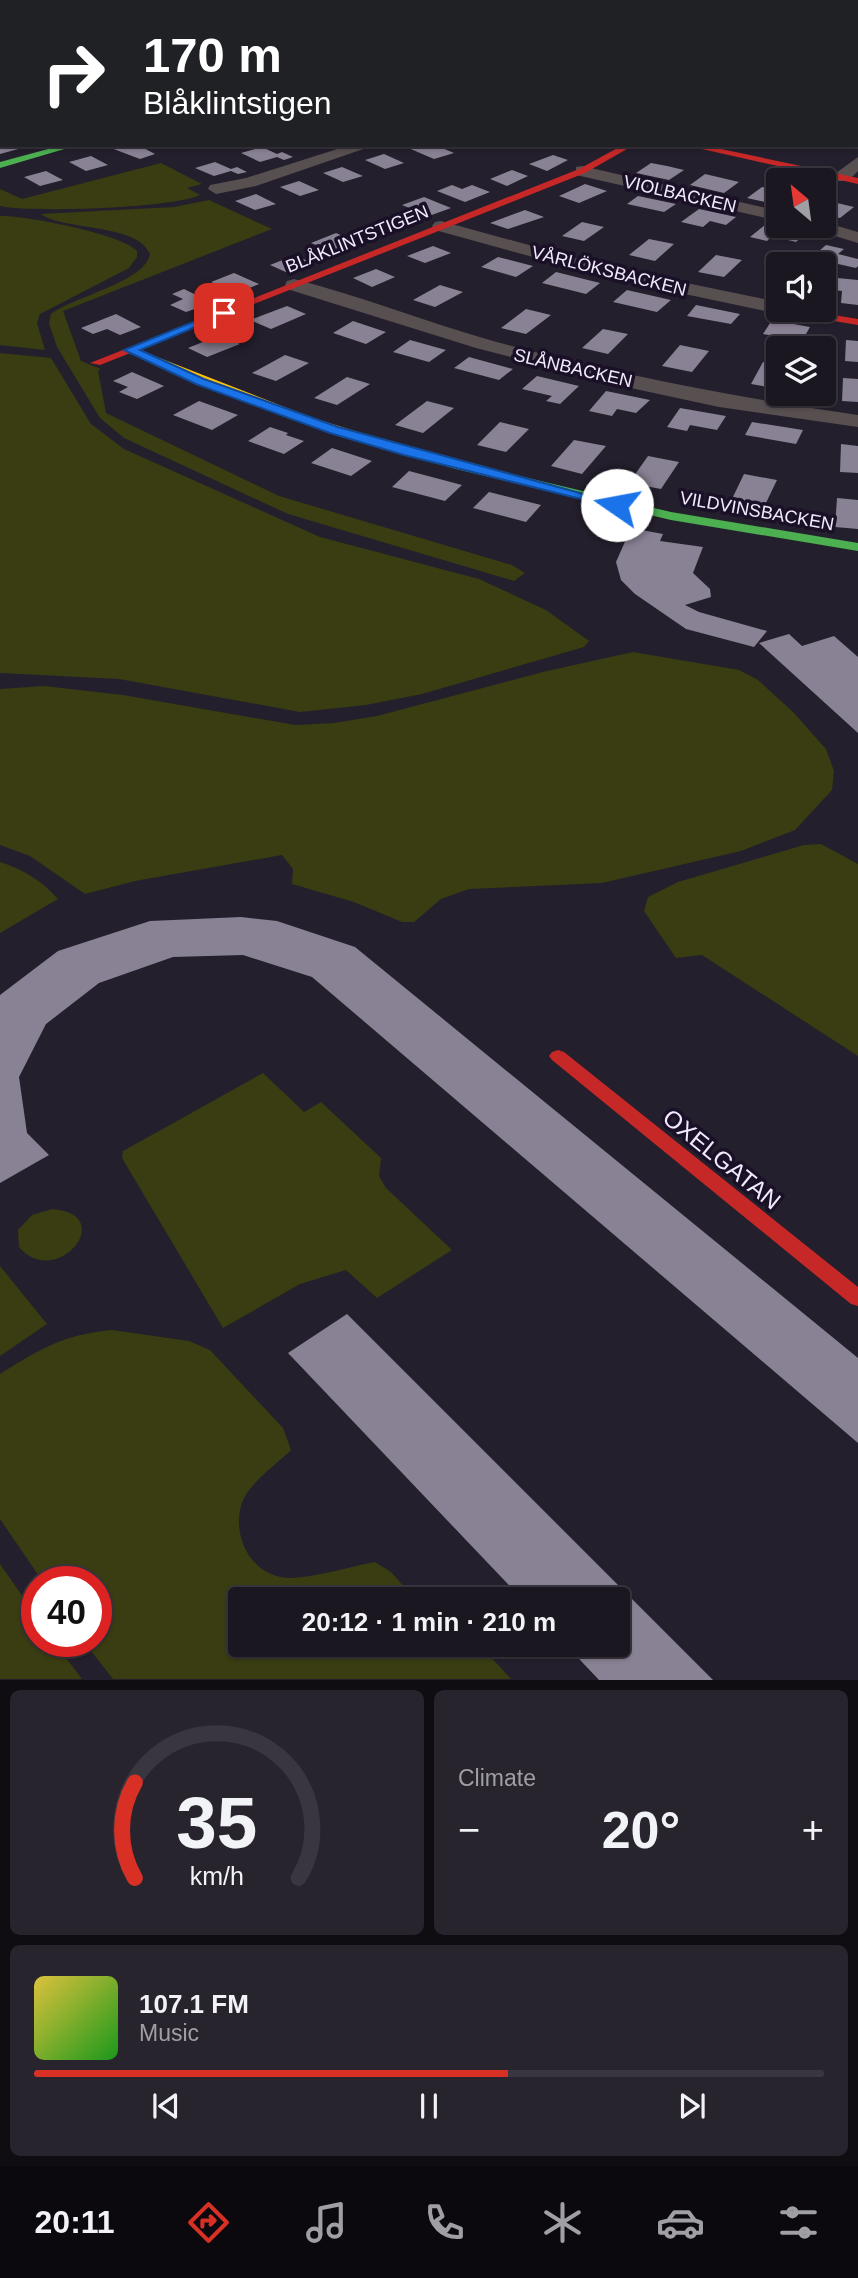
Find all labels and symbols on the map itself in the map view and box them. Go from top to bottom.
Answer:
north arrow [766,168,836,238]
street label: VIOLBACKEN [622,171,738,217]
street label: BLÅKLINTSTIGEN [283,201,431,277]
street label: VÅRLÖKSBACKEN [529,242,689,300]
pin [194,283,254,343]
street label: SLÅNBACKEN [512,345,634,391]
position arrow [580,468,654,542]
street label: VILDVINSBACKEN [678,488,836,534]
street label: OXELGATAN [658,1103,786,1215]
speed limit sign: 40 [21,1566,112,1657]

